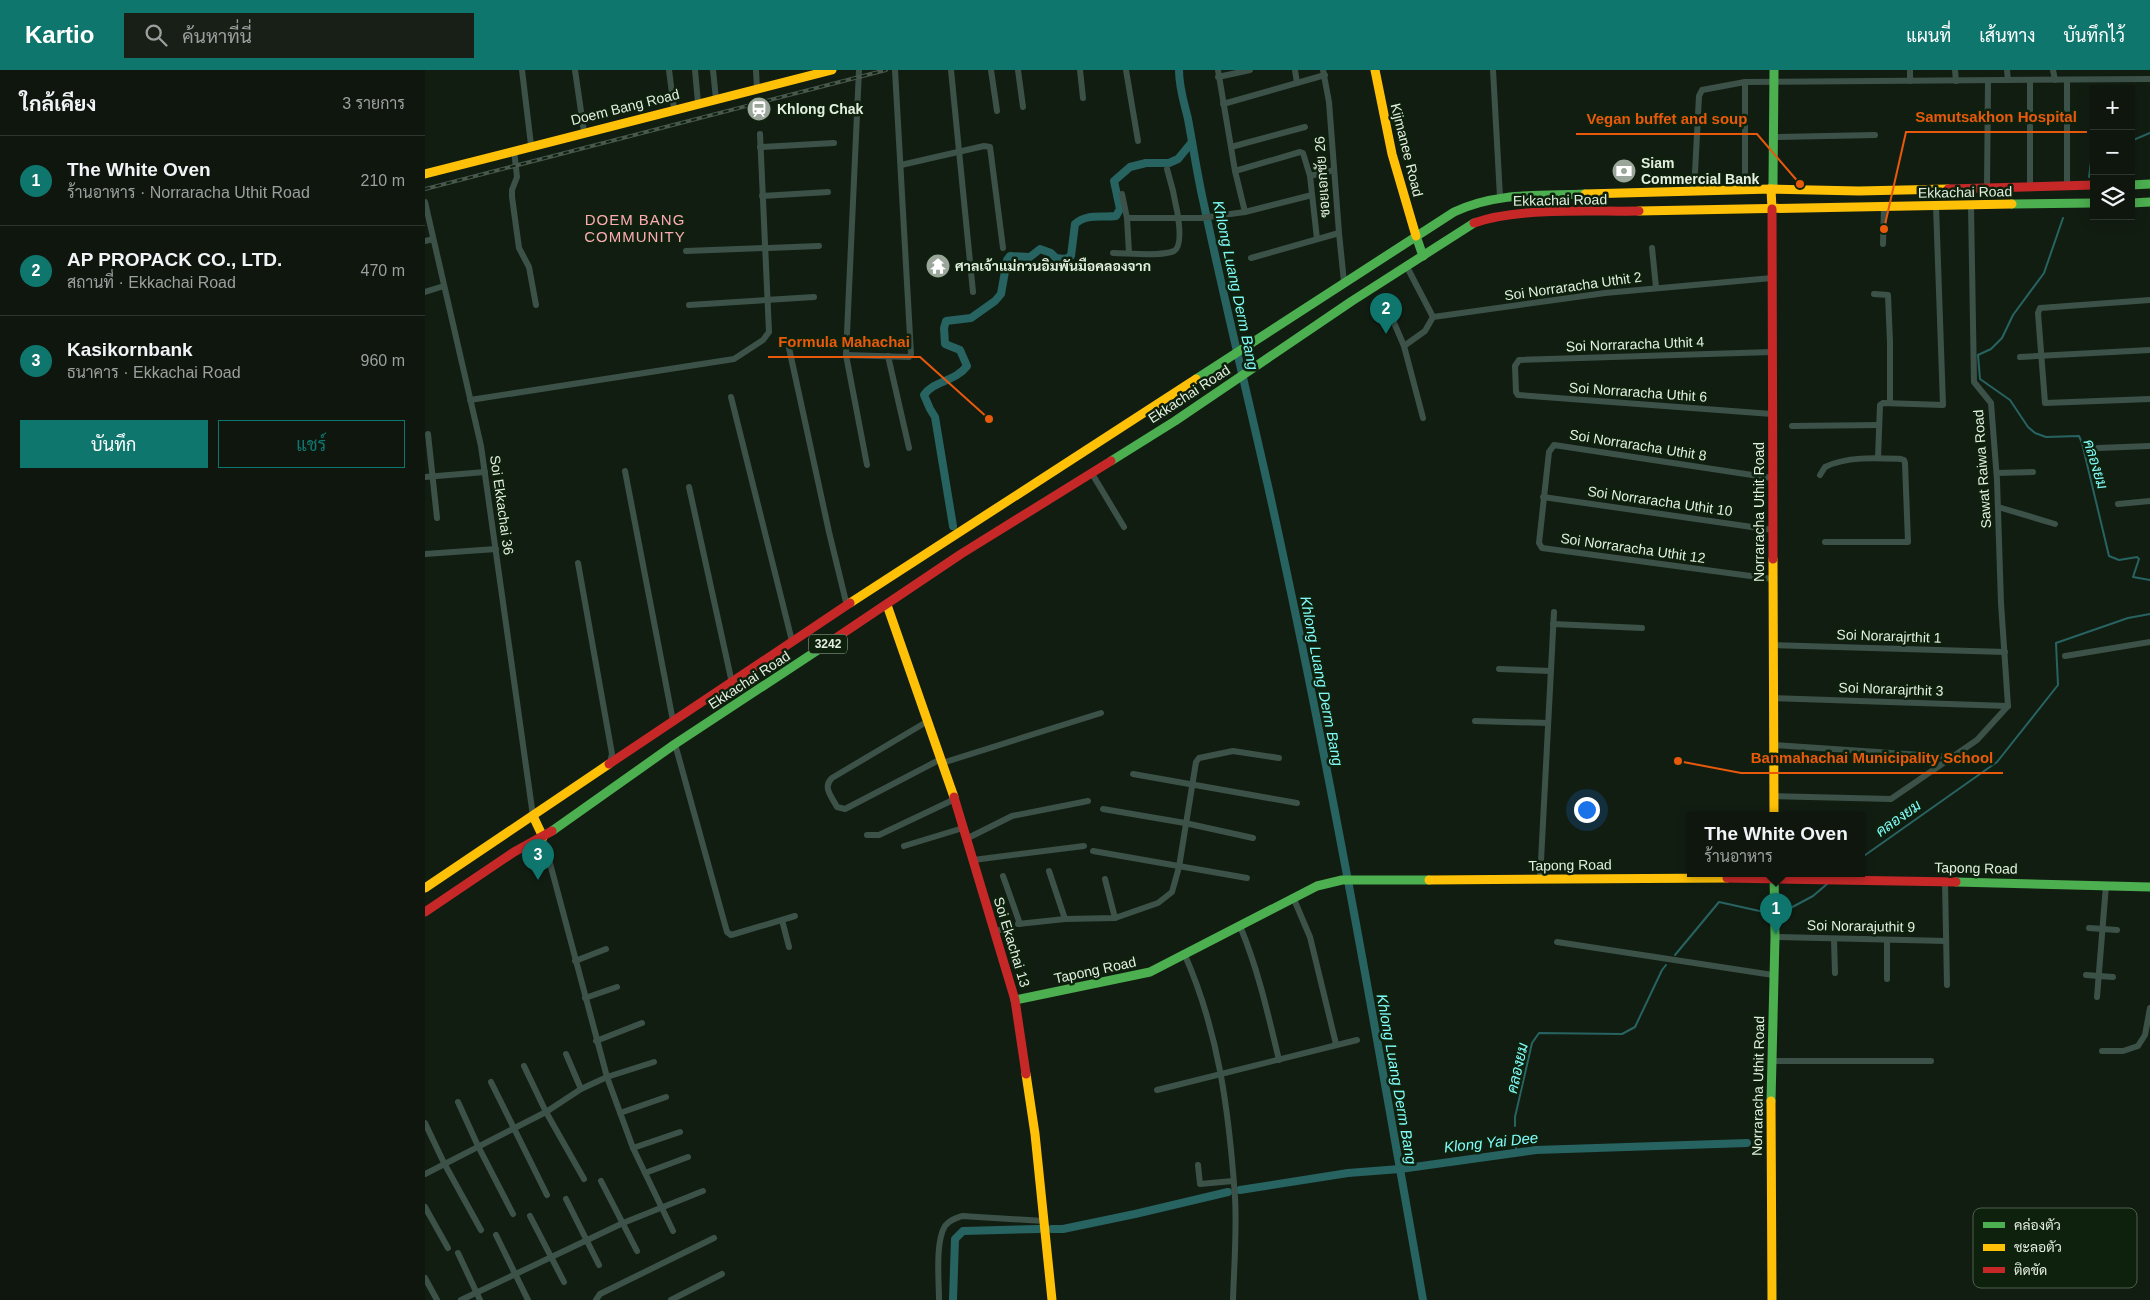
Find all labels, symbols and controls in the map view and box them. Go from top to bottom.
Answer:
search box [124,13,474,58]
text: Kartio [25,21,94,48]
icon: search [142,21,170,49]
text: ค้นหาที่นี่ [182,26,252,47]
text: แผนที่ [1906,26,1951,46]
text: เส้นทาง [1979,26,2035,46]
text: บันทึกไว้ [2063,26,2125,46]
map controls [2090,85,2135,220]
button: + [2090,85,2135,130]
street label: Doem Bang Road [569,86,681,128]
text: ใกล้เคียง [20,92,96,115]
text: 3 รายการ [342,95,405,112]
station icon: Khlong Chak [746,96,772,122]
place label: Khlong Chak [777,101,864,117]
street label: Kijmanee Road [1388,102,1426,198]
callout: Samutsakhon Hospital [1906,102,2087,132]
callout: Vegan buffet and soup [1576,104,1757,134]
text: Samutsakhon Hospital [1915,108,2077,125]
text: Vegan buffet and soup [1587,110,1747,127]
button: − [2090,130,2135,175]
street label: ซอยเอกชัย 26 [1311,136,1333,218]
place label: Siam Commercial Bank [1641,155,1759,187]
bank icon: Siam Commercial Bank [1611,158,1637,184]
text: The White Oven [67,159,211,180]
text: 1 [32,172,40,189]
text: 210 m [361,172,405,189]
button: layers [2090,175,2135,220]
street label: Ekkachai Road [1918,183,2012,201]
text: ร้านอาหาร · Norraracha Uthit Road [67,184,310,201]
street label: Ekkachai Road [1513,191,1607,209]
water label: Khlong Luang Derm Bang [1210,199,1262,372]
district label: DOEM BANG COMMUNITY [584,211,686,245]
text: AP PROPACK CO., LTD. [67,249,282,270]
temple icon: ศาลเจ้าแม่กวนอิมพันมือคลองจาก [925,253,951,279]
place label: ศาลเจ้าแม่กวนอิมพันมือคลองจาก [955,257,1151,274]
text: 2 [32,262,40,279]
text: 470 m [361,262,405,279]
street label: Soi Norraracha Uthit 2 [1503,268,1643,304]
text: สถานที่ · Ekkachai Road [67,274,236,291]
pin: 2 [1370,293,1402,334]
callout: Formula Mahachai [768,327,920,357]
text: Formula Mahachai [778,333,910,350]
street label: Soi Norraracha Uthit 4 [1566,334,1705,354]
text: Kasikornbank [67,339,193,360]
text: 3 [32,352,40,369]
text: 960 m [361,352,405,369]
street label: Ekkachai Road [1145,362,1233,426]
text: ธนาคาร · Ekkachai Road [67,364,241,381]
street label: Soi Norraracha Uthit 6 [1568,379,1708,405]
street label: Sawat Raiwa Road [1970,409,1994,529]
button: บันทึก [20,420,208,468]
button: แชร์ [218,420,405,468]
street label: Soi Norraracha Uthit 8 [1568,426,1708,464]
water label: คลองยม [2080,437,2112,491]
street label: Norraracha Uthit Road [1751,442,1767,582]
street label: Soi Ekkachai 36 [487,454,517,556]
street label: Soi Norraracha Uthit 10 [1586,483,1734,519]
street label: Soi Norraracha Uthit 12 [1559,530,1707,566]
water label: Khlong Luang Derm Bang [1297,595,1347,768]
street label: Soi Norarajrthit 1 [1836,626,1942,646]
road number: 3242 [809,634,847,654]
street label: Ekkachai Road [705,648,793,712]
street label: Soi Norarajrthit 3 [1838,679,1944,699]
callout: Banmahachai Municipality School [1741,743,2003,773]
text: Banmahachai Municipality School [1751,749,1993,766]
water label: คลองยม [1872,796,1924,840]
your location [1574,797,1600,823]
popup [1687,812,1865,877]
text: The White Oven [1704,823,1848,844]
pin: 3 [522,839,554,880]
text: ร้านอาหาร [1704,848,1773,865]
street label: Tapong Road [1528,856,1612,874]
street label: Tapong Road [1934,859,2018,877]
pin: 1 [1760,893,1792,934]
street label: Soi Ekachai 13 [991,895,1033,989]
street label: Soi Norarajuthit 9 [1807,917,1915,935]
street label: Tapong Road [1053,954,1137,986]
water label: Khlong Luang Derm Bang [1374,993,1420,1166]
street label: Norraracha Uthit Road [1749,1016,1767,1156]
water label: คลองยม [1503,1041,1531,1095]
water label: Klong Yai Dee [1443,1129,1539,1155]
legend [1973,1208,2137,1288]
text: คล่องตัว [2014,1217,2061,1233]
text: ชะลอตัว [2014,1239,2062,1255]
text: ติดขัด [2014,1262,2047,1278]

